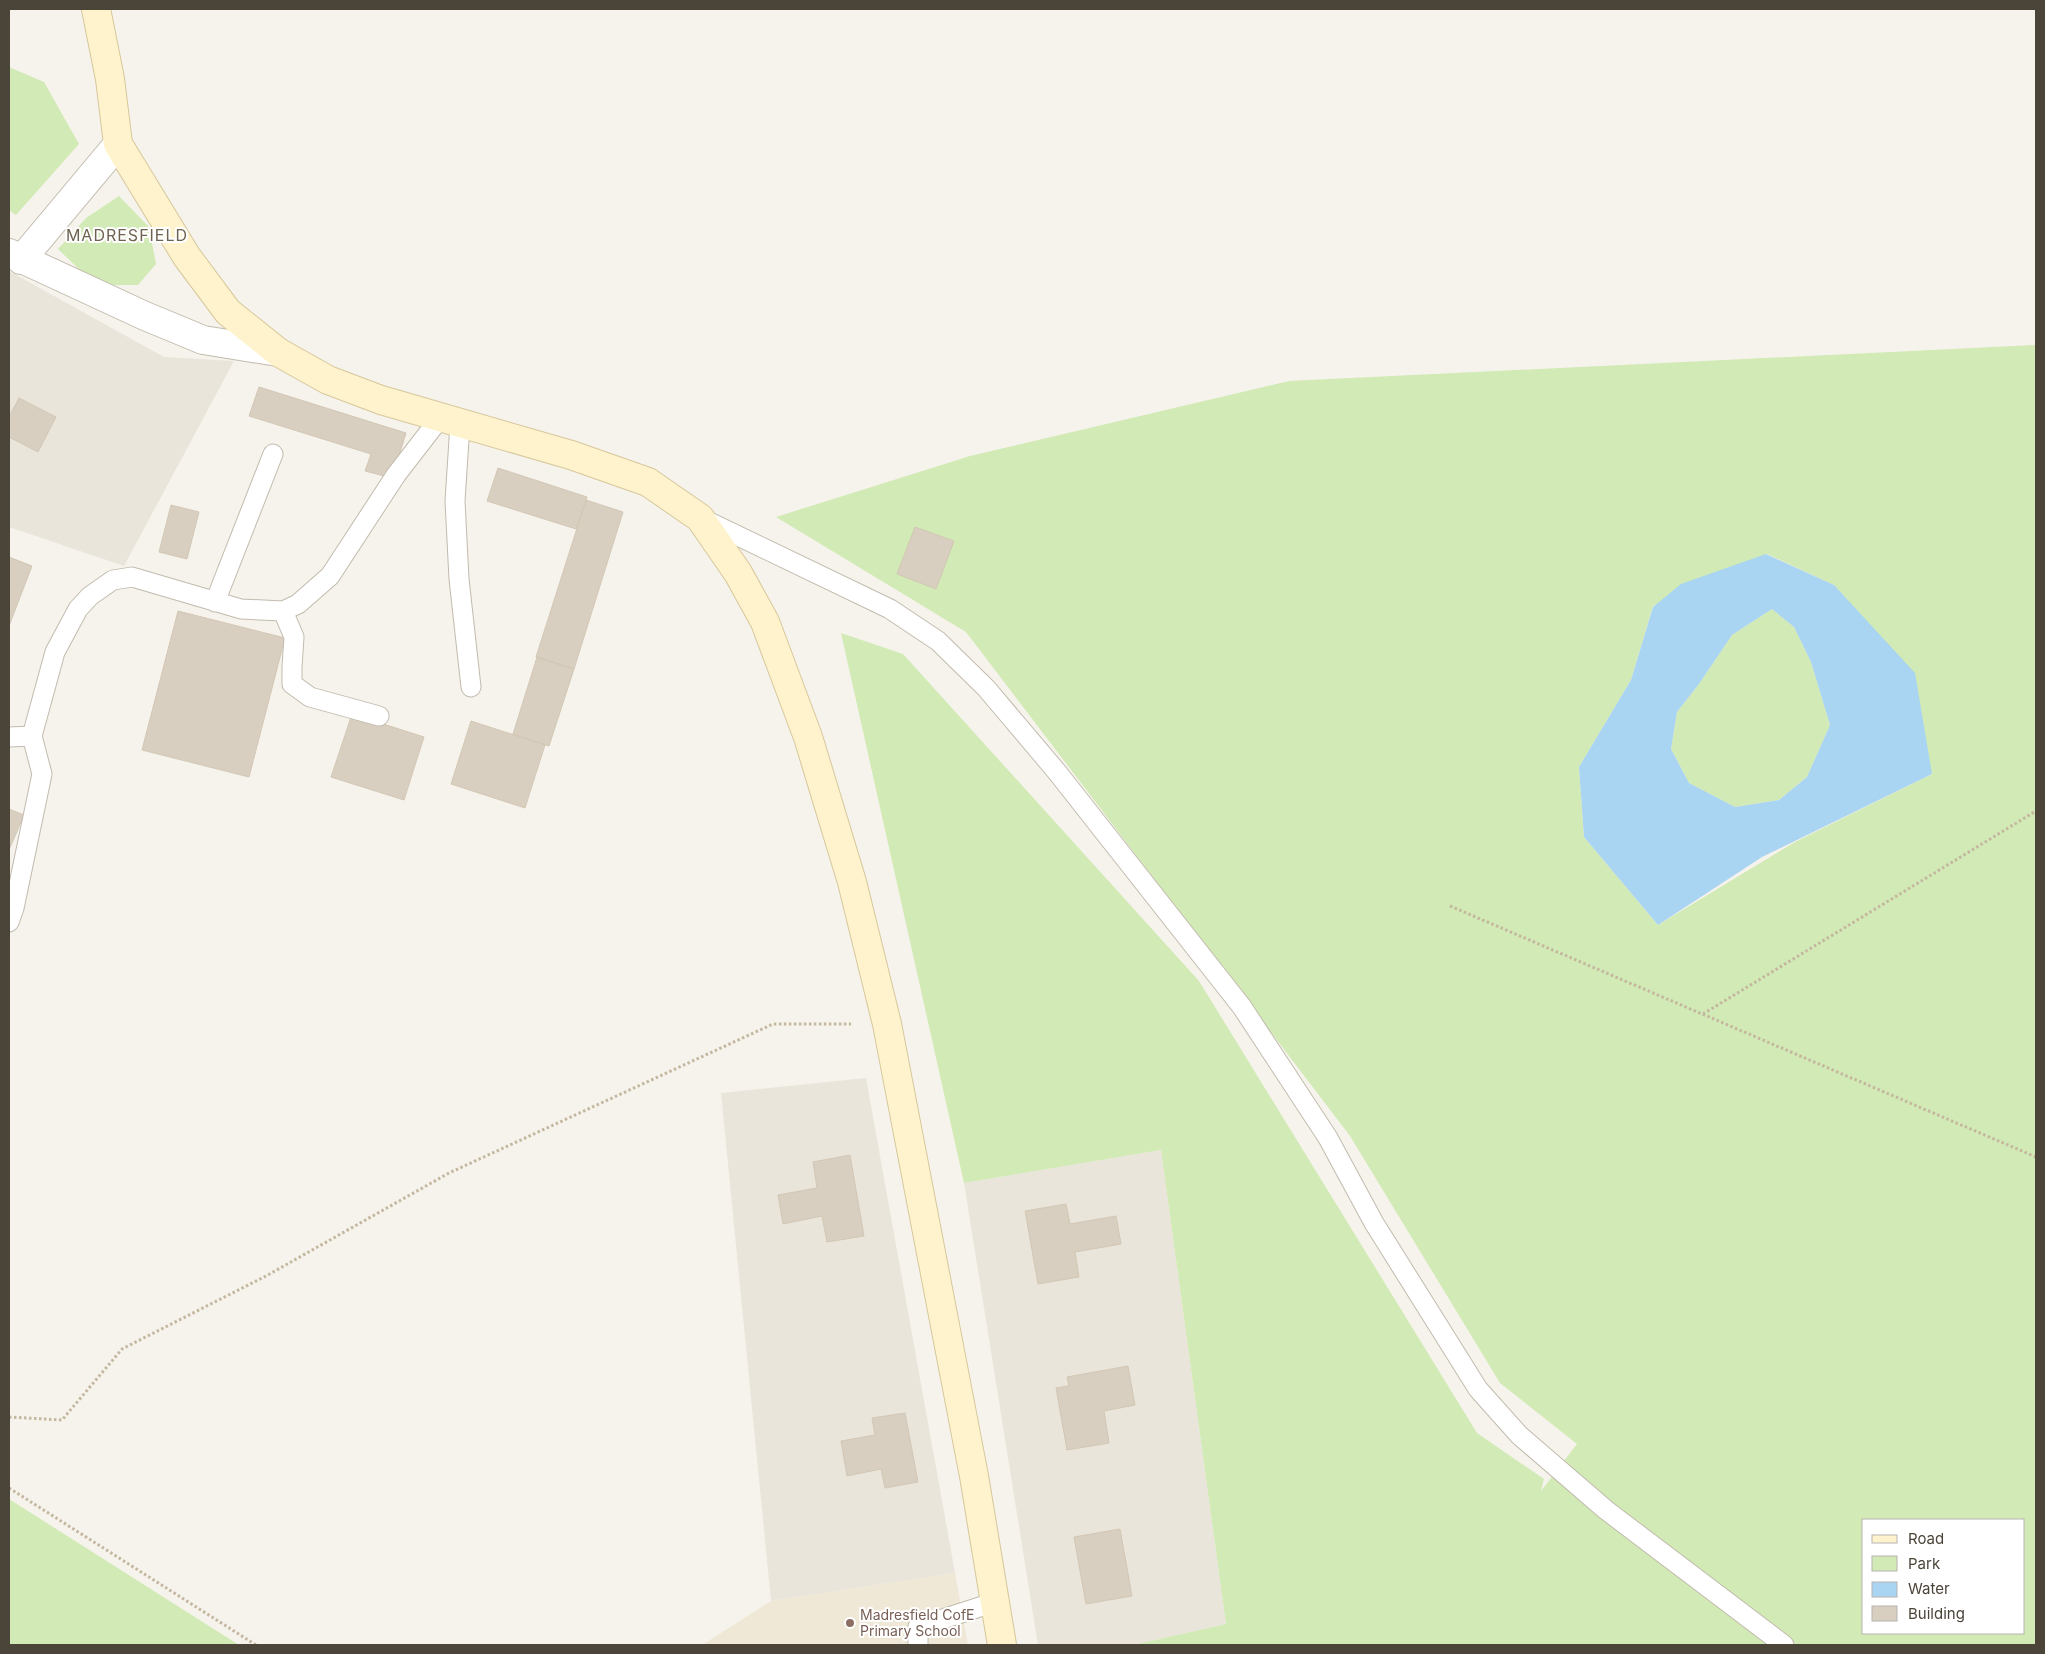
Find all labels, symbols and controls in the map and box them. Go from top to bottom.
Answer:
district label: MADRESFIELD [66,225,188,245]
legend [1862,1519,2025,1634]
text: Road [1908,1529,1944,1548]
text: Park [1908,1554,1941,1573]
text: Water [1908,1579,1950,1598]
text: Building [1908,1604,1965,1623]
place label: Madresfield CofE Primary School [860,1606,975,1639]
marker: Madresfield CofE Primary School [844,1617,856,1629]

